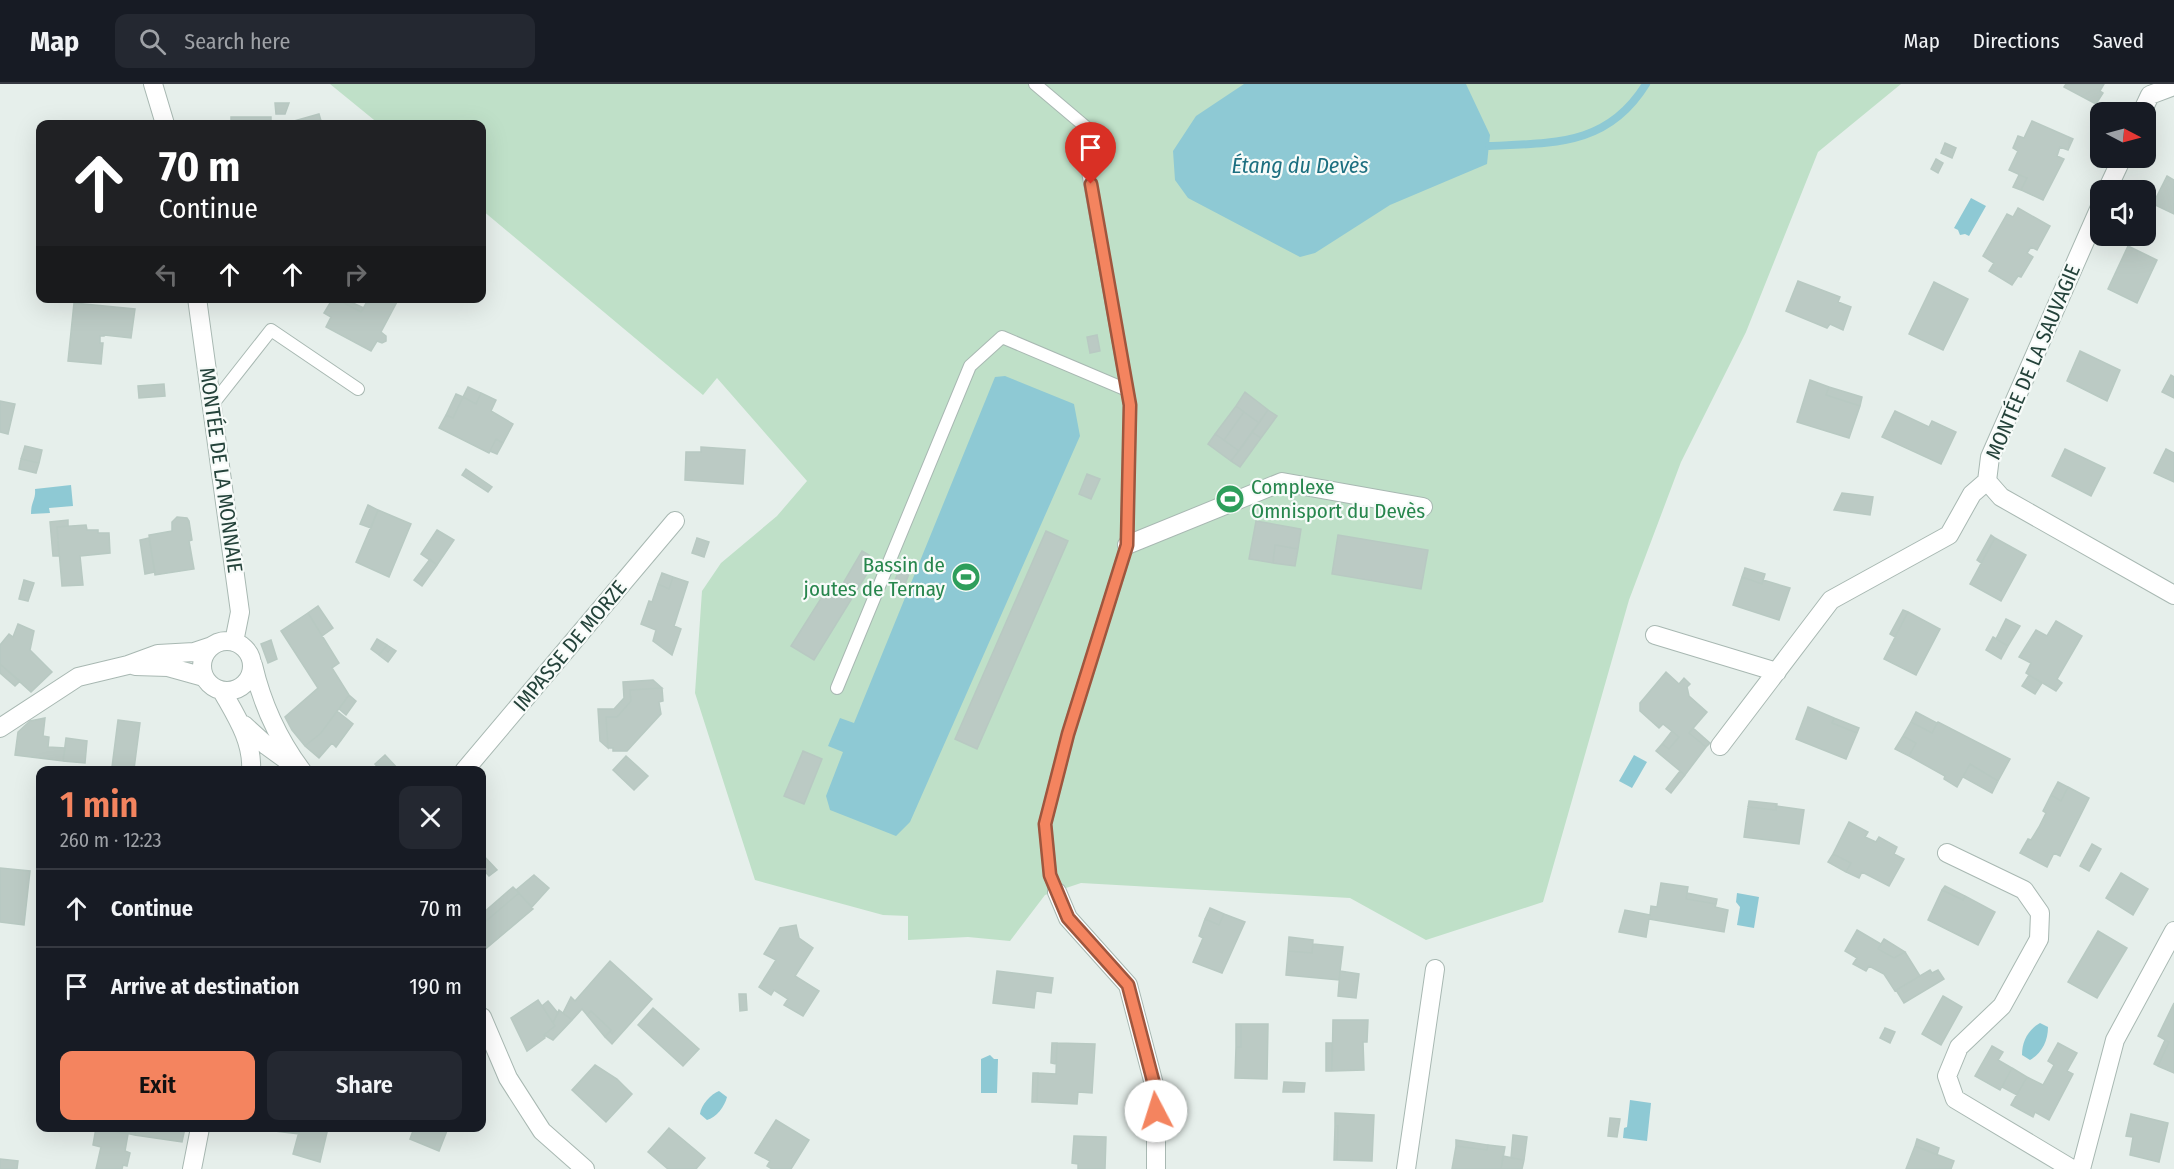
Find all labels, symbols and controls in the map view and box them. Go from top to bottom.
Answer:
search box [115,14,535,68]
text: Map [30,25,79,58]
icon: search [136,25,169,58]
text: Search here [184,28,290,55]
text: Map [1903,28,1940,54]
text: Directions [1973,28,2060,54]
text: Saved [2093,28,2144,54]
north arrow [2090,102,2156,168]
map controls [2090,102,2156,246]
pin [1065,122,1116,184]
icon: arrive [1074,131,1107,164]
text: 70 m [159,142,240,192]
icon: ahead [60,144,138,222]
water label: Étang du Devès [1231,152,1369,179]
button: sound [2090,180,2156,246]
text: Continue [159,193,258,225]
icon: left [150,258,183,291]
icon: ahead [213,258,246,291]
icon: ahead [276,258,309,291]
icon: right [339,258,372,291]
street label: MONTÉE DE LA SAUVAGIE [1980,260,2086,463]
street label: MONTÉE DE LA MONNAIE [194,366,248,574]
place label: Complexe Omnisport du Devès [1251,474,1425,524]
sports icon: Complexe Omnisport du Devès [1214,483,1246,515]
place label: Bassin de joutes de Ternay [803,552,946,602]
sports icon: Bassin de joutes de Ternay [950,561,982,593]
street label: IMPASSE DE MORZE [508,575,632,717]
text: 1 min [60,783,138,827]
button: close [399,786,462,849]
text: 260 m · 12:23 [60,828,162,852]
icon: ahead [60,892,93,925]
text: Continue [111,895,193,922]
text: 70 m [420,895,462,922]
icon: arrive [60,970,93,1003]
text: Arrive at destination [111,973,299,1000]
text: 190 m [409,973,462,1000]
button: Exit [60,1051,255,1120]
button: Share [267,1051,462,1120]
position arrow [1124,1079,1188,1143]

